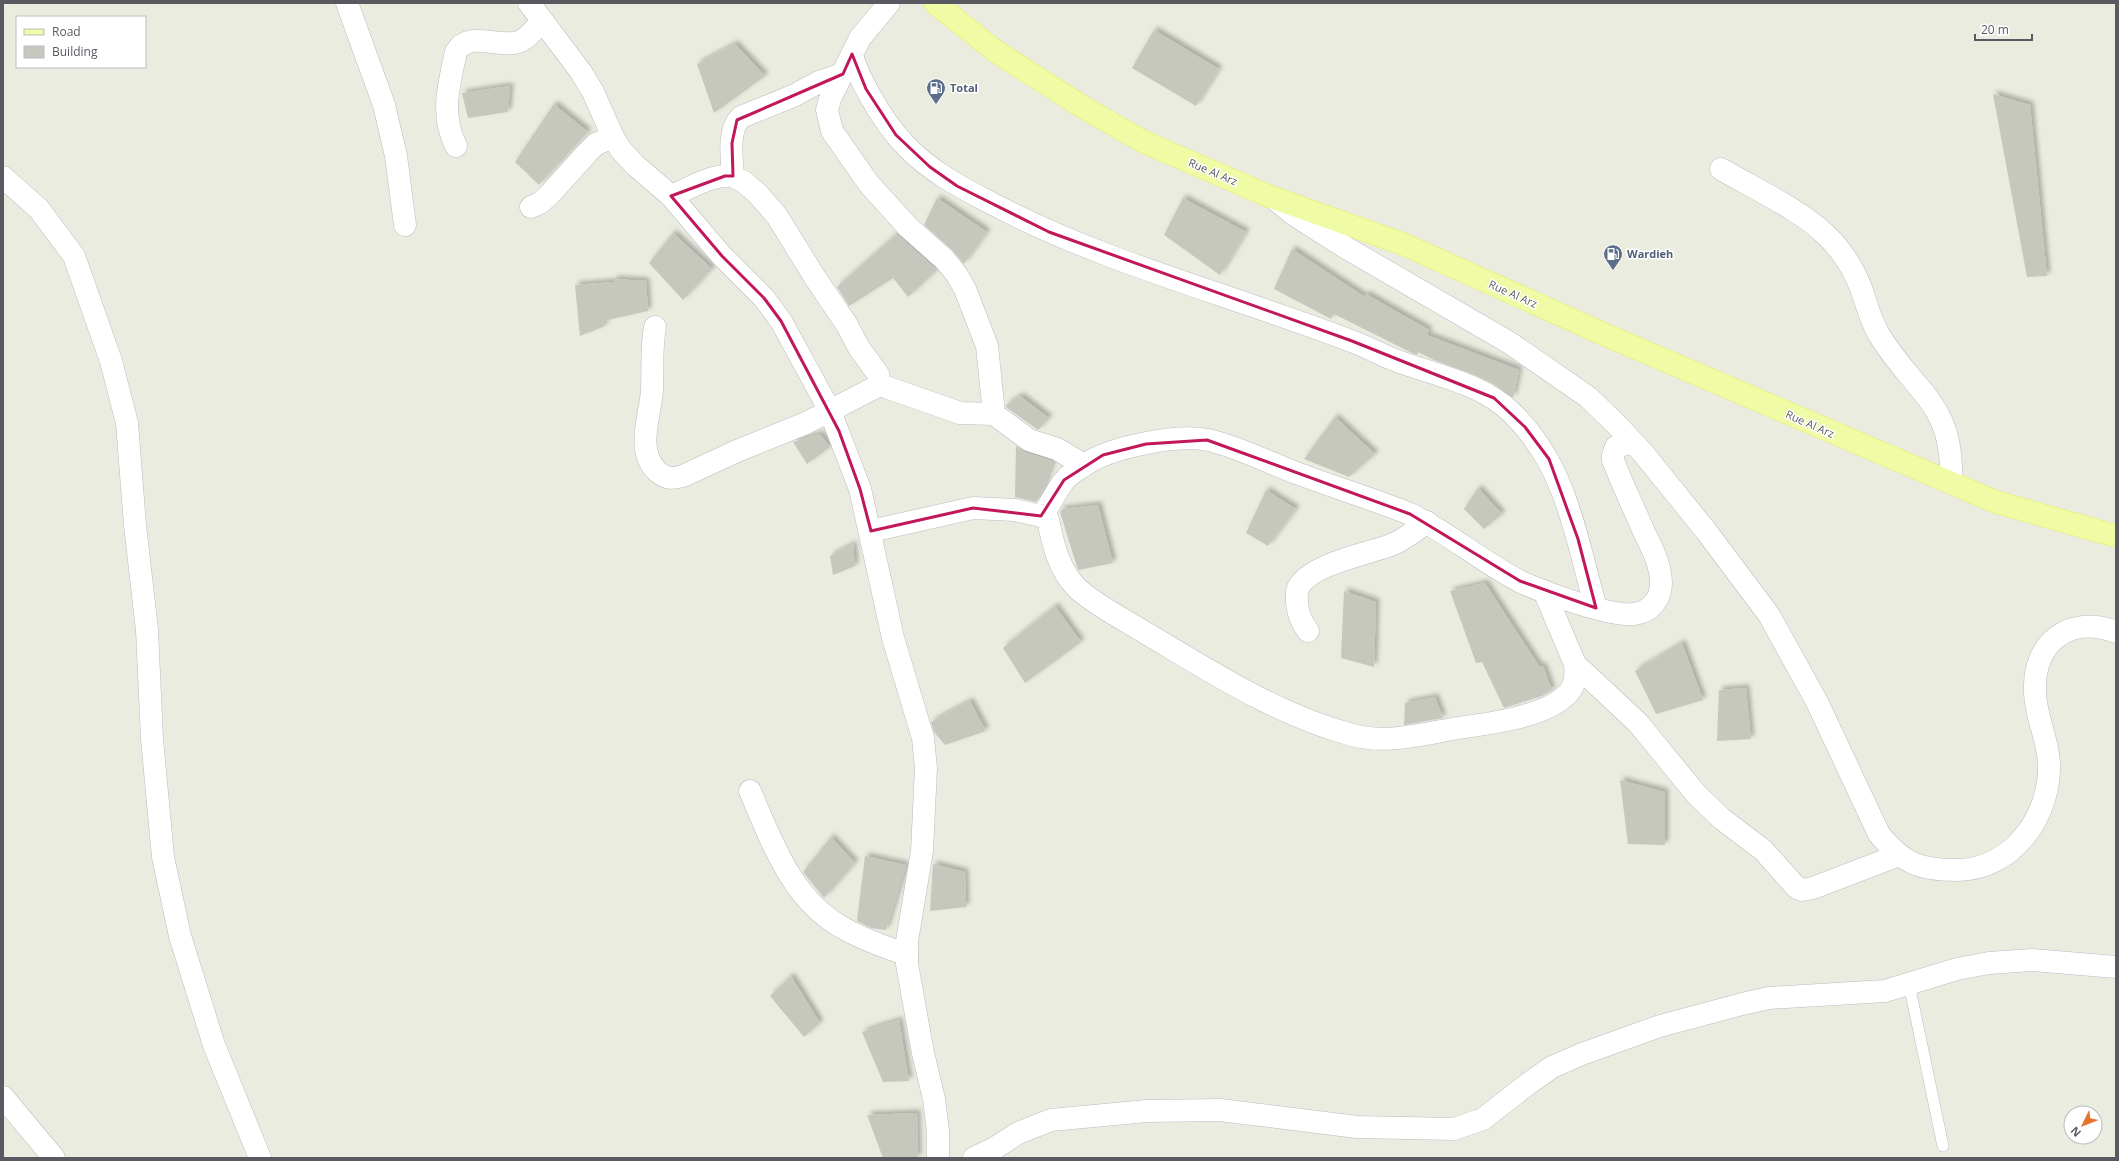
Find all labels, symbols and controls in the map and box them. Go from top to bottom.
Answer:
legend [16,16,146,68]
scale bar [1975,16,2032,42]
text: 20 m [1981,21,2009,38]
text: Road [52,23,81,40]
text: Building [52,43,98,60]
fuel station icon: Total [925,77,947,105]
place label: Total [950,80,978,95]
street label: Rue Al Arz [1186,155,1240,189]
fuel station icon: Wardieh [1602,243,1624,271]
place label: Wardieh [1627,246,1673,261]
street label: Rue Al Arz [1487,276,1540,311]
street label: Rue Al Arz [1784,406,1837,441]
north arrow [2063,1105,2103,1145]
text: N [2067,1124,2084,1141]

